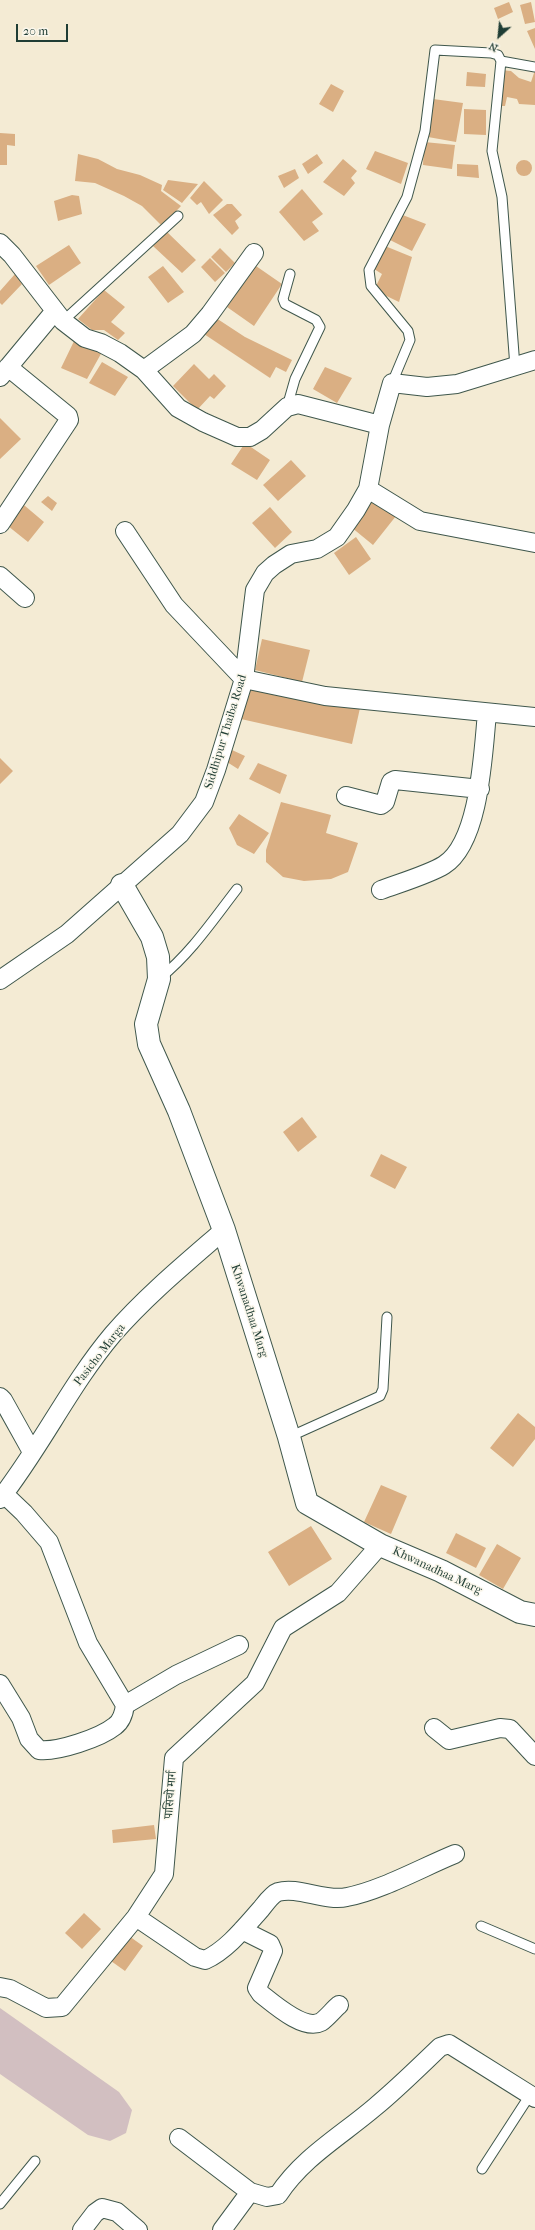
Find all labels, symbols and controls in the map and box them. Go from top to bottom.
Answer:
scale bar [18,16,70,42]
north arrow [479,16,519,56]
text: 20 m [23,24,48,38]
text: N [487,39,500,55]
street label: Siddhipur Thaiba Road [202,673,250,791]
street label: Khwanadhaa Marg [227,1263,271,1359]
street label: Pasicho Marga [71,1321,129,1389]
street label: Khwanadhaa Marg [390,1544,484,1598]
street label: पासिचो मार्ग [162,1770,180,1820]

